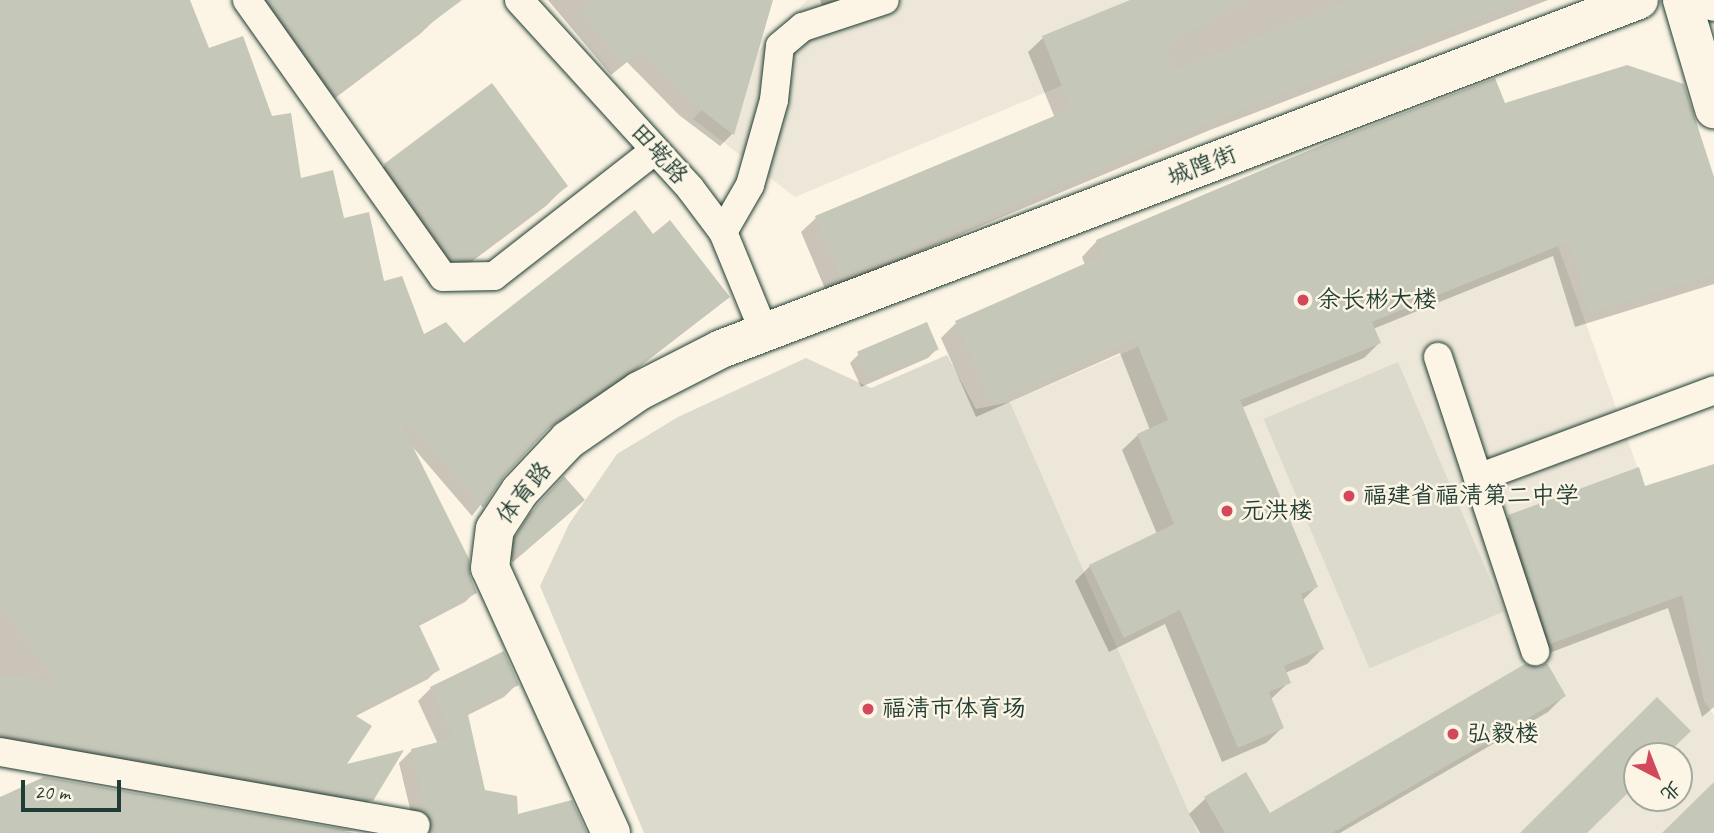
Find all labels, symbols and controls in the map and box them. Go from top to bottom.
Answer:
street label: 田墘路 [624,118,694,190]
street label: 城隍街 [1163,140,1241,192]
place label: 余长彬大楼 [1317,286,1437,314]
marker: 余长彬大楼 [1295,292,1311,308]
street label: 体育路 [490,456,558,530]
place label: 福建省福清第二中学 [1363,482,1579,510]
marker: 福建省福清第二中学 [1341,488,1357,504]
place label: 元洪楼 [1241,497,1313,525]
marker: 元洪楼 [1219,503,1235,519]
place label: 福清市体育场 [882,695,1026,723]
marker: 福清市体育场 [860,701,876,717]
place label: 弘毅楼 [1467,720,1539,748]
marker: 弘毅楼 [1445,726,1461,742]
north arrow [1623,742,1693,812]
scale bar [24,766,124,810]
text: 北 [1656,776,1686,806]
text: 20 m [34,779,70,805]

